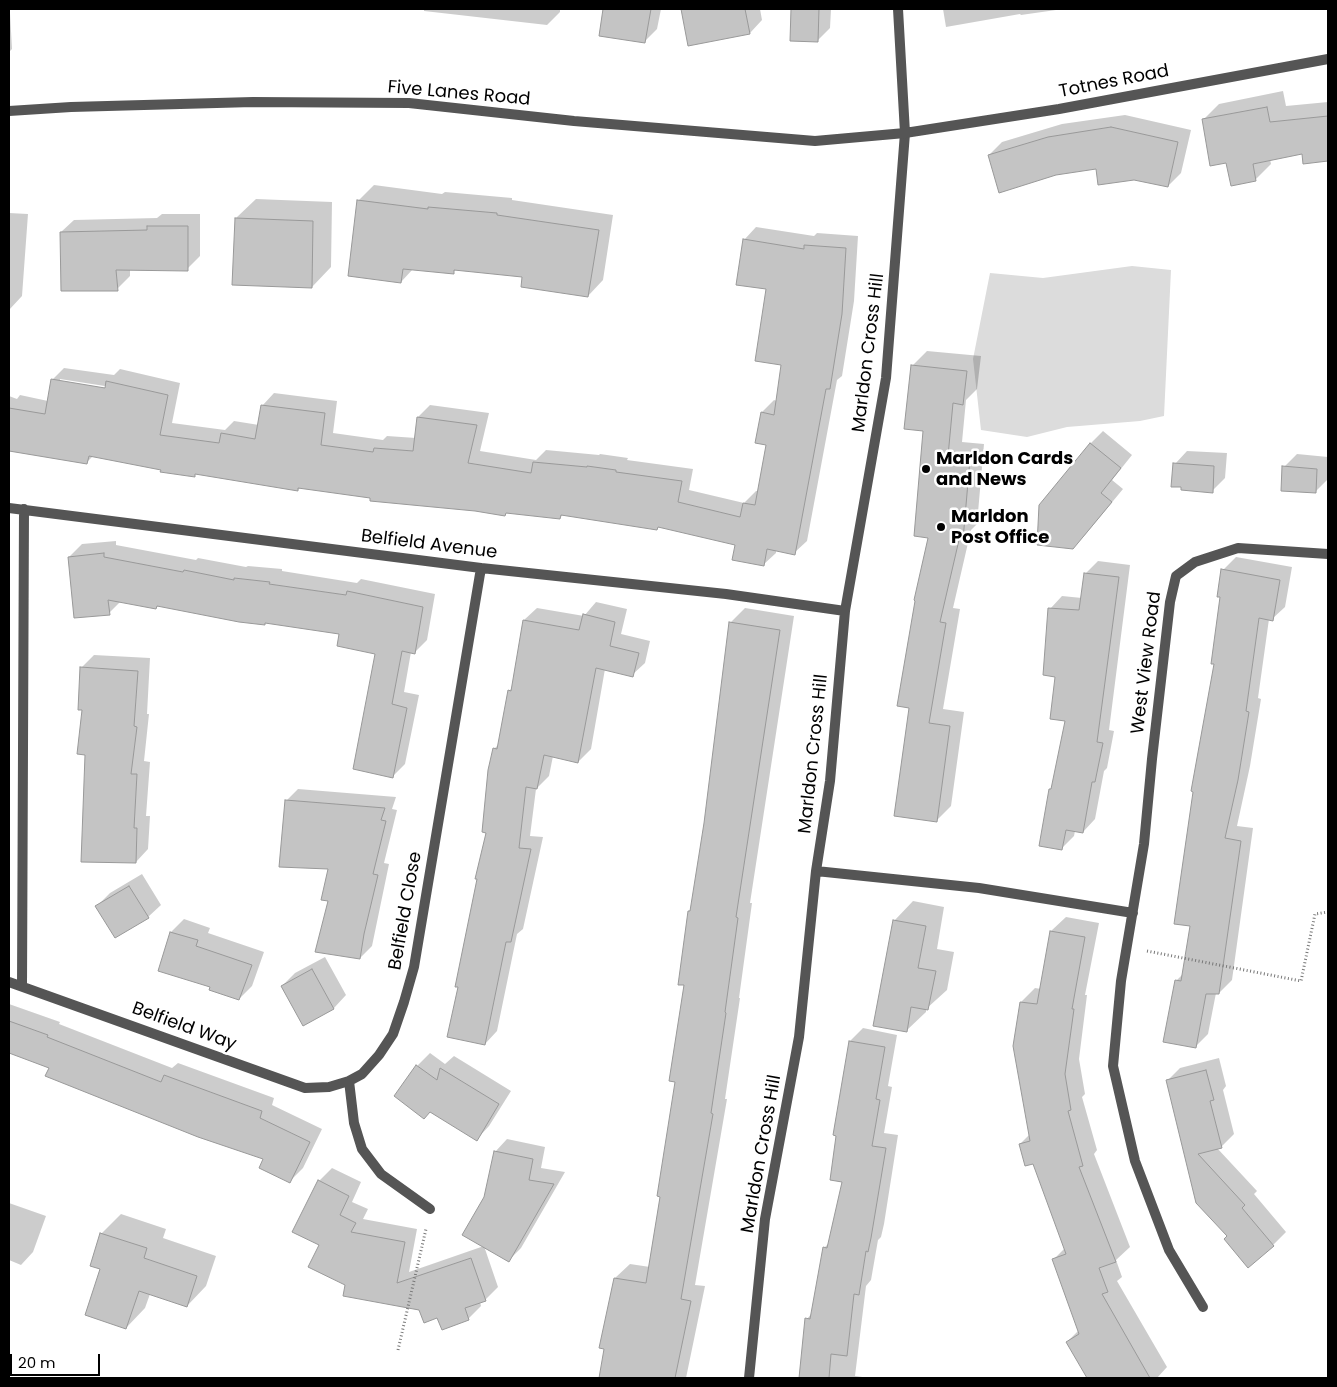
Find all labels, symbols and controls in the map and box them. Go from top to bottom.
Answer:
street label: Totnes Road [1057,61,1171,103]
street label: Five Lanes Road [387,77,531,111]
street label: Marldon Cross Hill [849,272,889,434]
place label: Marldon Cards and News [936,448,1073,490]
marker: Marldon Cards and News [920,463,932,475]
place label: Marldon Post Office [951,506,1049,548]
marker: Marldon Post Office [935,521,947,533]
street label: Belfield Avenue [360,526,498,564]
street label: West View Road [1128,590,1166,736]
street label: Marldon Cross Hill [795,673,833,835]
street label: Belfield Close [385,850,427,972]
street label: Belfield Way [129,998,239,1056]
street label: Marldon Cross Hill [737,1073,787,1235]
scale bar [12,1344,102,1376]
text: 20 m [18,1352,56,1373]

